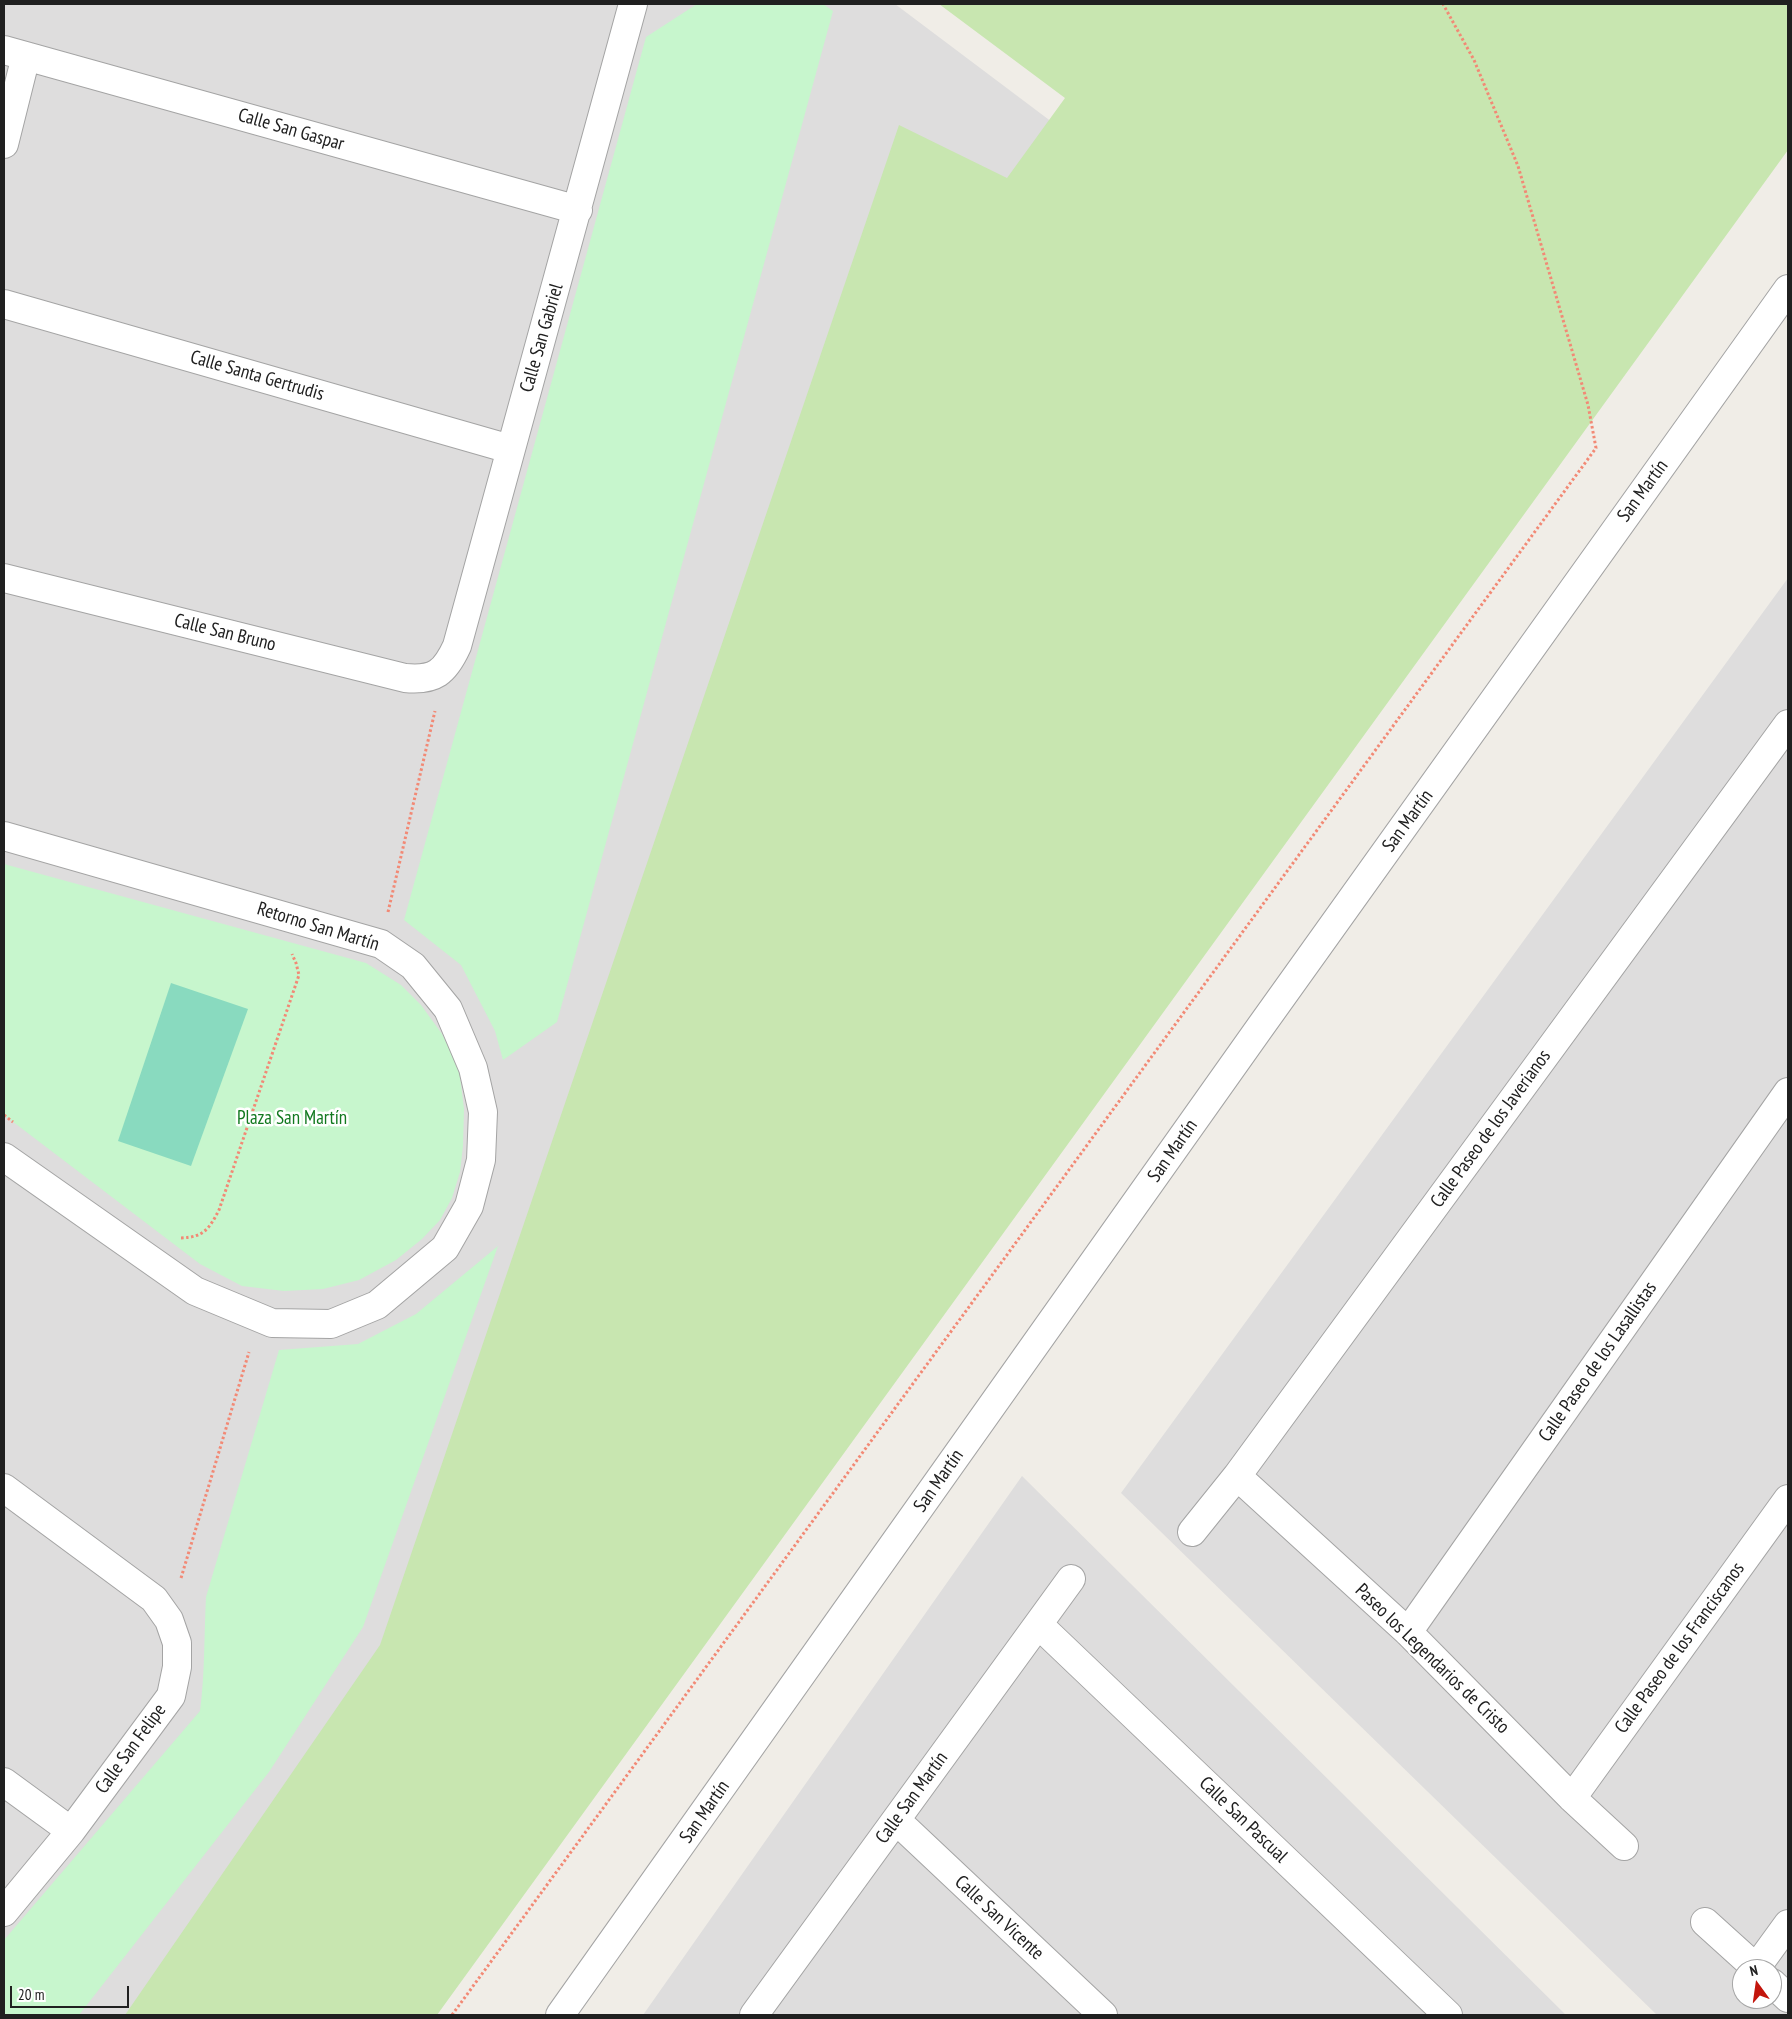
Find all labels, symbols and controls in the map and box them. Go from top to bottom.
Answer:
street label: Calle San Gaspar [235,104,347,156]
street label: Calle San Gabriel [516,281,568,395]
street label: Calle Santa Gertrudis [188,346,326,406]
street label: San Martín [1613,456,1673,526]
street label: Calle San Bruno [172,609,278,657]
street label: San Martín [1378,786,1438,856]
street label: Retorno San Martín [254,898,382,956]
street label: Calle Paseo de los Javerianos [1426,1046,1556,1212]
park label: Plaza San Martín [237,1108,347,1130]
street label: San Martín [1143,1115,1203,1187]
street label: Calle Paseo de los Lasallistas [1534,1278,1662,1446]
street label: San Martín [909,1445,969,1517]
street label: Calle Paseo de los Franciscanos [1610,1558,1750,1738]
street label: Paseo los Legendarios de Cristo [1350,1579,1514,1739]
street label: Calle San Felipe [91,1700,171,1798]
street label: Calle San Martín [871,1748,953,1848]
street label: Calle San Pascual [1194,1772,1292,1868]
street label: San Martín [675,1776,735,1848]
street label: Calle San Vicente [950,1871,1048,1965]
north arrow [1732,1959,1782,2009]
text: N [1748,1961,1759,1980]
scale bar [12,1976,131,2008]
text: 20 m [18,1985,44,2004]

